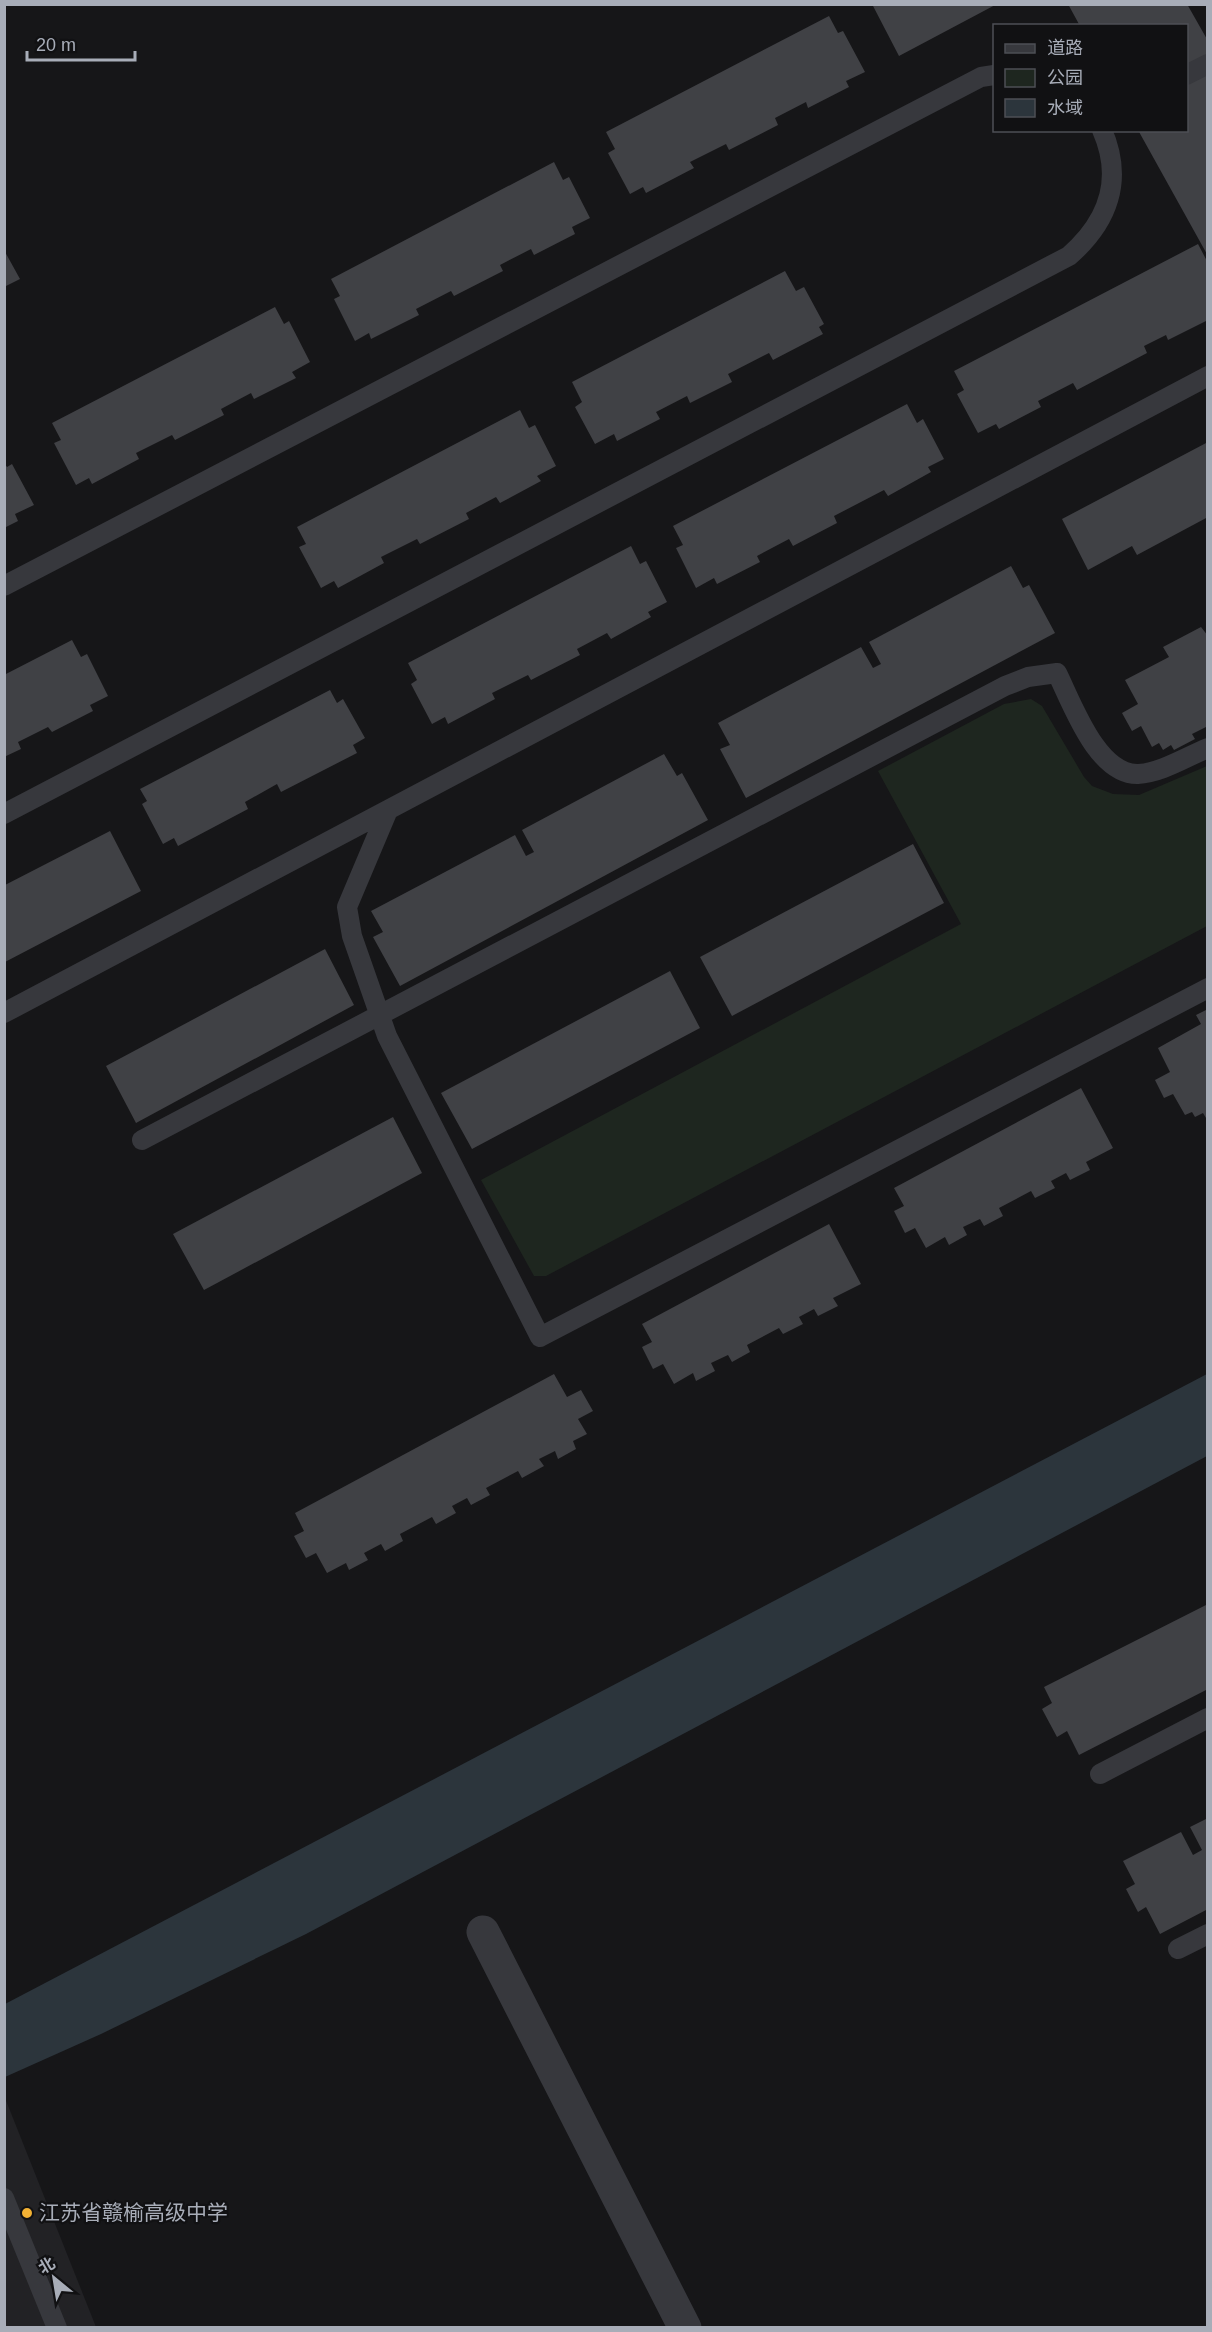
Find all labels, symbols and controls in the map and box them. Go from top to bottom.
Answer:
scale bar [27,24,135,62]
legend [993,24,1188,132]
text: 20 m [36,35,76,55]
text: 道路 [1047,38,1083,58]
text: 公园 [1047,68,1083,88]
text: 水域 [1047,98,1083,118]
place label: 江苏省赣榆高级中学 [39,2201,228,2224]
marker: 江苏省赣榆高级中学 [20,2206,34,2220]
north arrow [24,2248,84,2308]
text: 北 [36,2254,58,2277]

